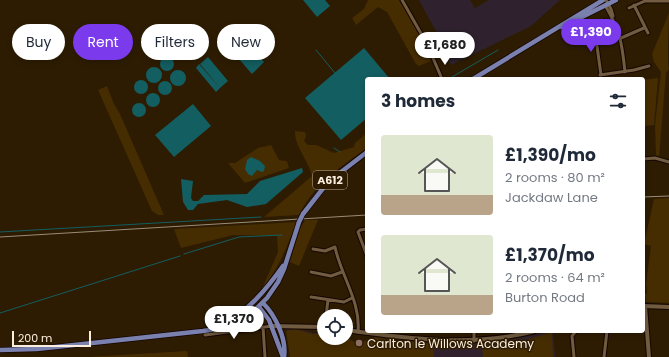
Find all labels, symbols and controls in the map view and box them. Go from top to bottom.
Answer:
pin: £1,390 [558,19,624,53]
text: £1,390 [570,22,612,41]
chip: Buy [12,24,65,60]
chip: Rent [73,24,133,60]
chip: Filters [141,24,209,60]
chip: New [217,24,275,60]
pin: £1,680 [412,32,478,66]
text: £1,680 [424,35,466,54]
text: 3 homes [381,89,455,113]
icon: filters [607,90,629,112]
text: £1,390/mo [505,143,596,167]
icon: home [413,151,461,199]
text: 2 rooms · 80 m² [505,168,605,187]
road number: A612 [313,171,347,189]
text: Jackdaw Lane [505,188,598,207]
text: £1,370/mo [505,243,595,267]
icon: home [413,251,461,299]
text: 2 rooms · 64 m² [505,268,605,287]
text: Burton Road [505,288,585,307]
pin: £1,370 [201,306,267,340]
text: £1,370 [214,309,254,328]
map controls [317,309,353,345]
button: locate [317,309,353,345]
scale bar [12,329,91,348]
text: 200 m [18,330,52,346]
place label: Carlton le Willows Academy [367,335,534,352]
marker: Carlton le Willows Academy [354,338,364,348]

